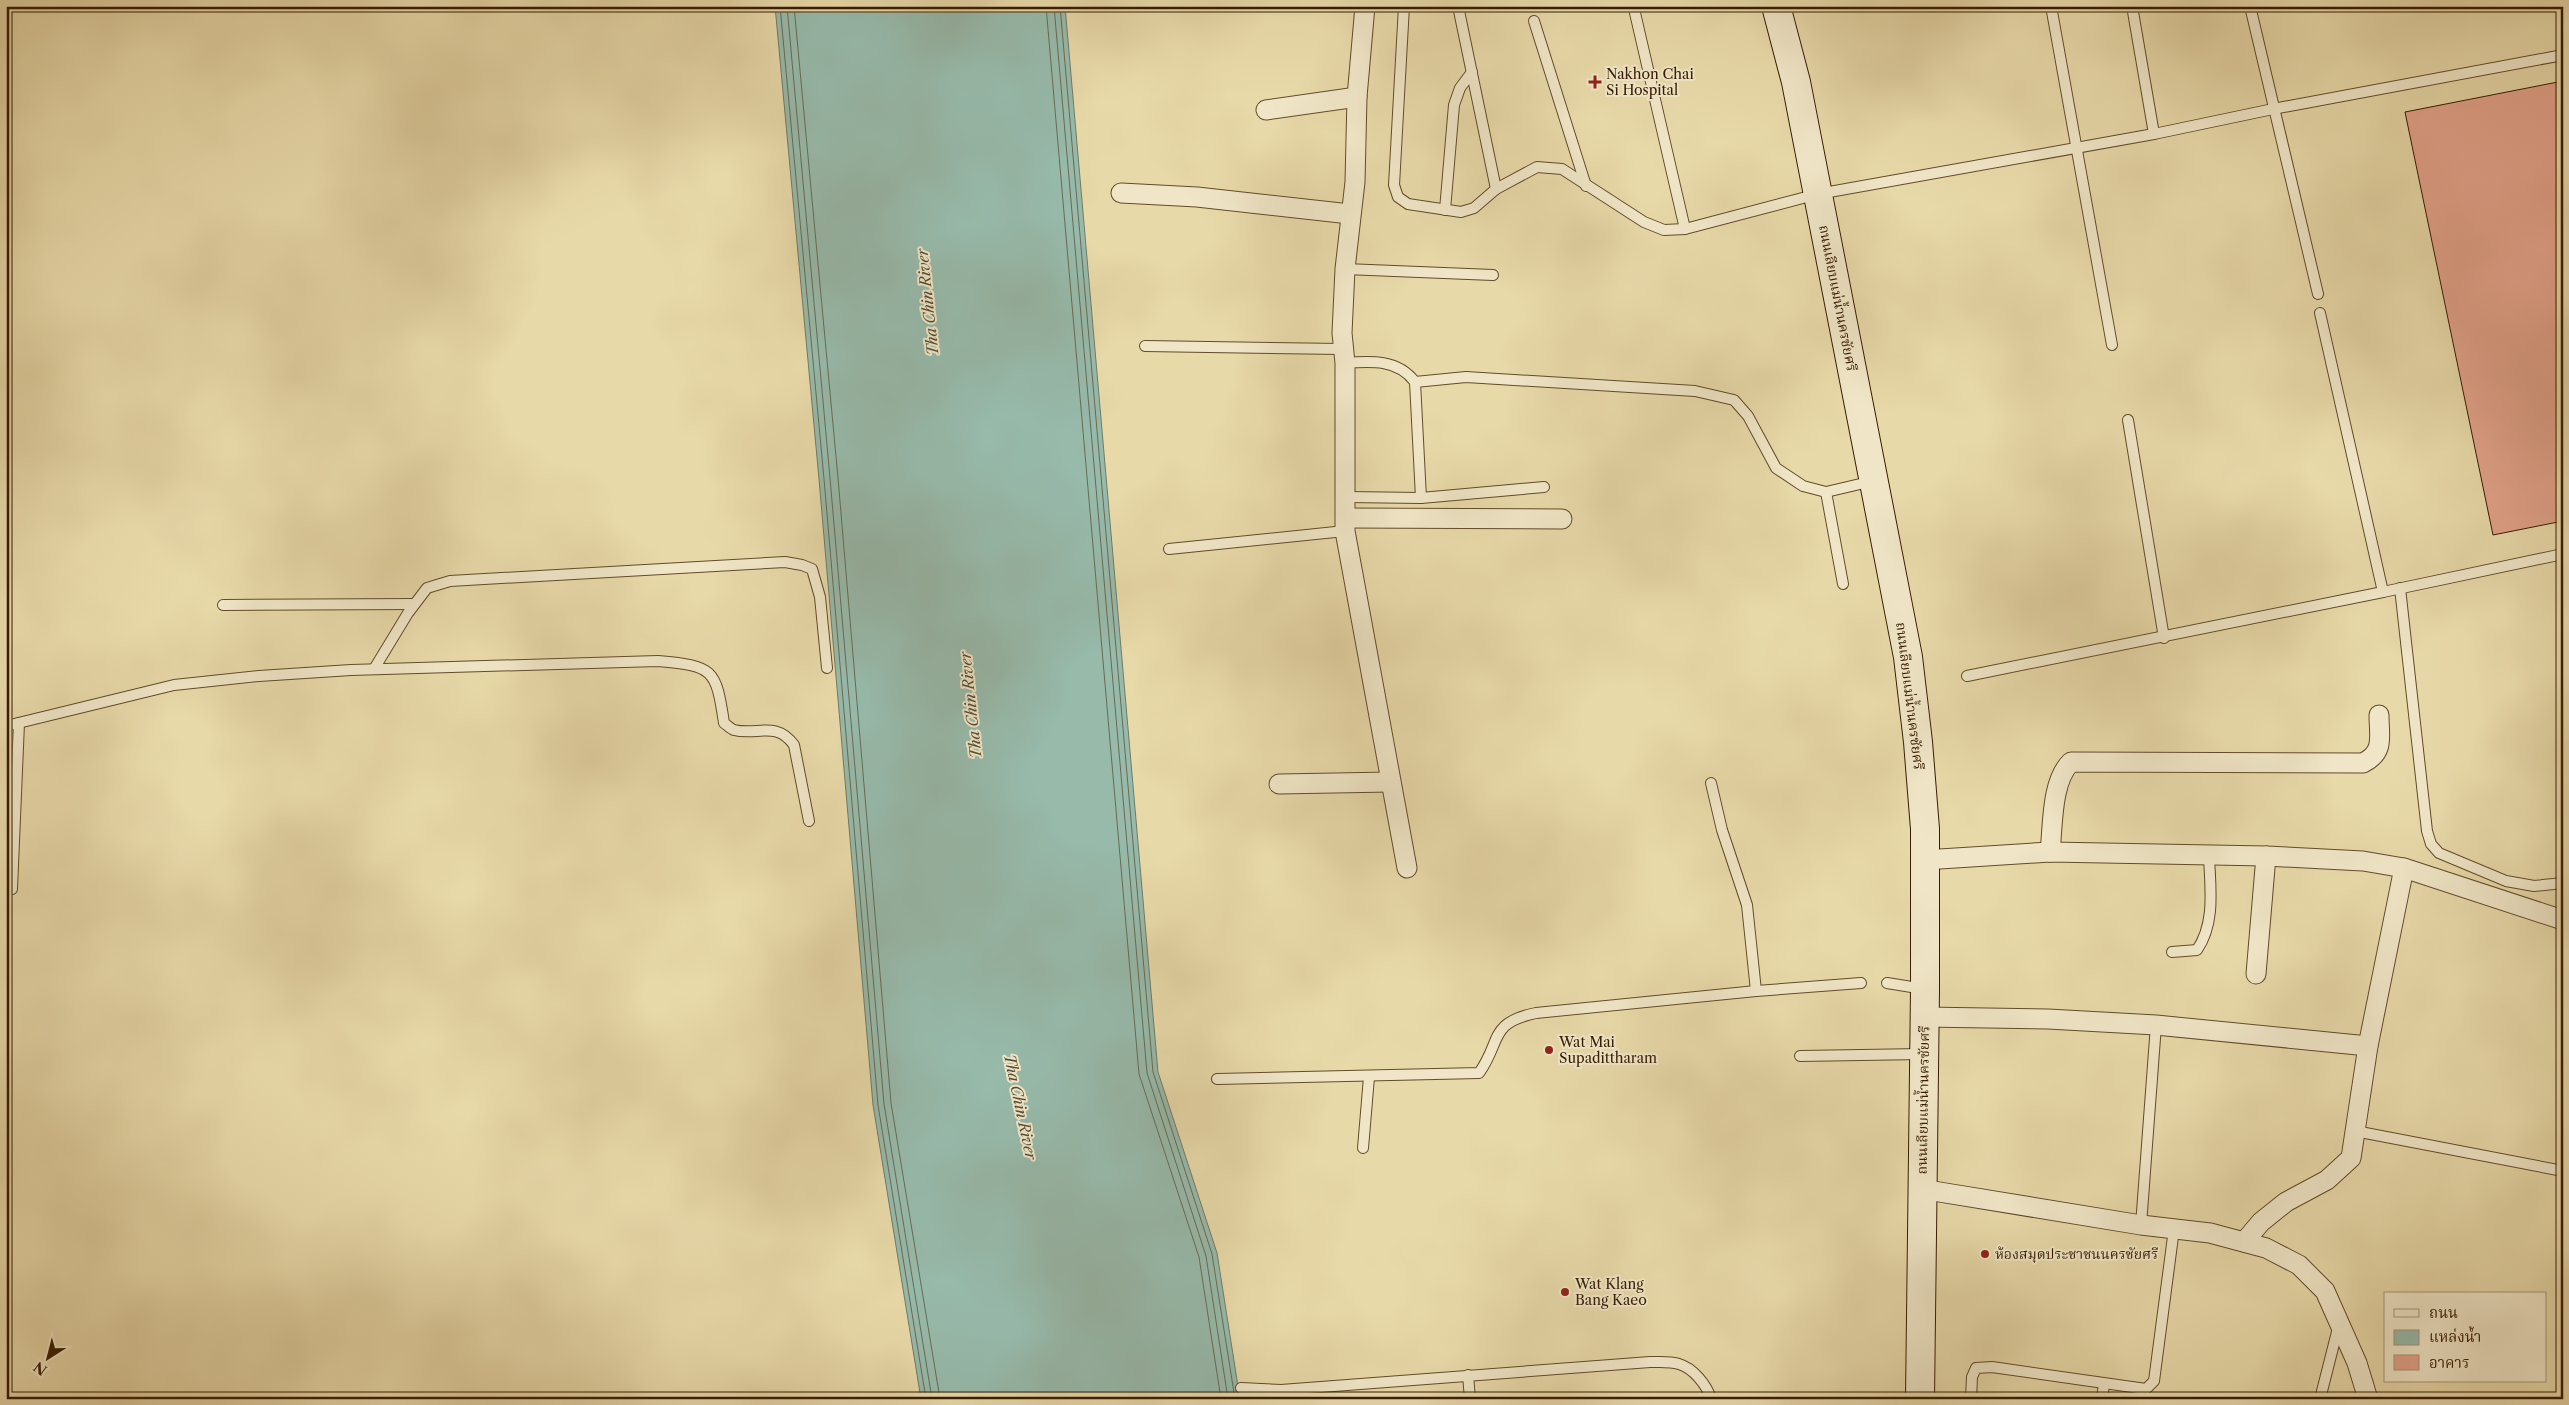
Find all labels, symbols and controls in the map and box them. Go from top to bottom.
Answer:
place label: Nakhon Chai Si Hospital [1606,65,1694,99]
marker: Nakhon Chai Si Hospital [1588,75,1602,89]
street label: ถนนเลียบแม่น้ำนครชัยศรี [1815,223,1862,373]
water label: Tha Chin River [912,247,943,357]
street label: ถนนเลียบแม่น้ำนครชัยศรี [1892,621,1929,771]
water label: Tha Chin River [955,650,986,760]
street label: ถนนเลียบแม่น้ำนครชัยศรี [1912,1025,1933,1175]
place label: Wat Mai Supadittharam [1558,1033,1657,1067]
marker: Wat Mai Supadittharam [1543,1044,1555,1056]
water label: Tha Chin River [1000,1052,1041,1162]
place label: ห้องสมุดประชาชนนครชัยศรี [1995,1245,2158,1263]
marker: ห้องสมุดประชาชนนครชัยศรี [1979,1248,1991,1260]
place label: Wat Klang Bang Kaeo [1574,1275,1647,1309]
marker: Wat Klang Bang Kaeo [1559,1286,1571,1298]
legend [2384,1292,2546,1382]
text: ถนน [2429,1303,2458,1322]
text: แหล่งน้ำ [2429,1326,2481,1346]
north arrow [22,1332,72,1382]
text: อาคาร [2429,1353,2469,1372]
text: N [30,1358,51,1379]

